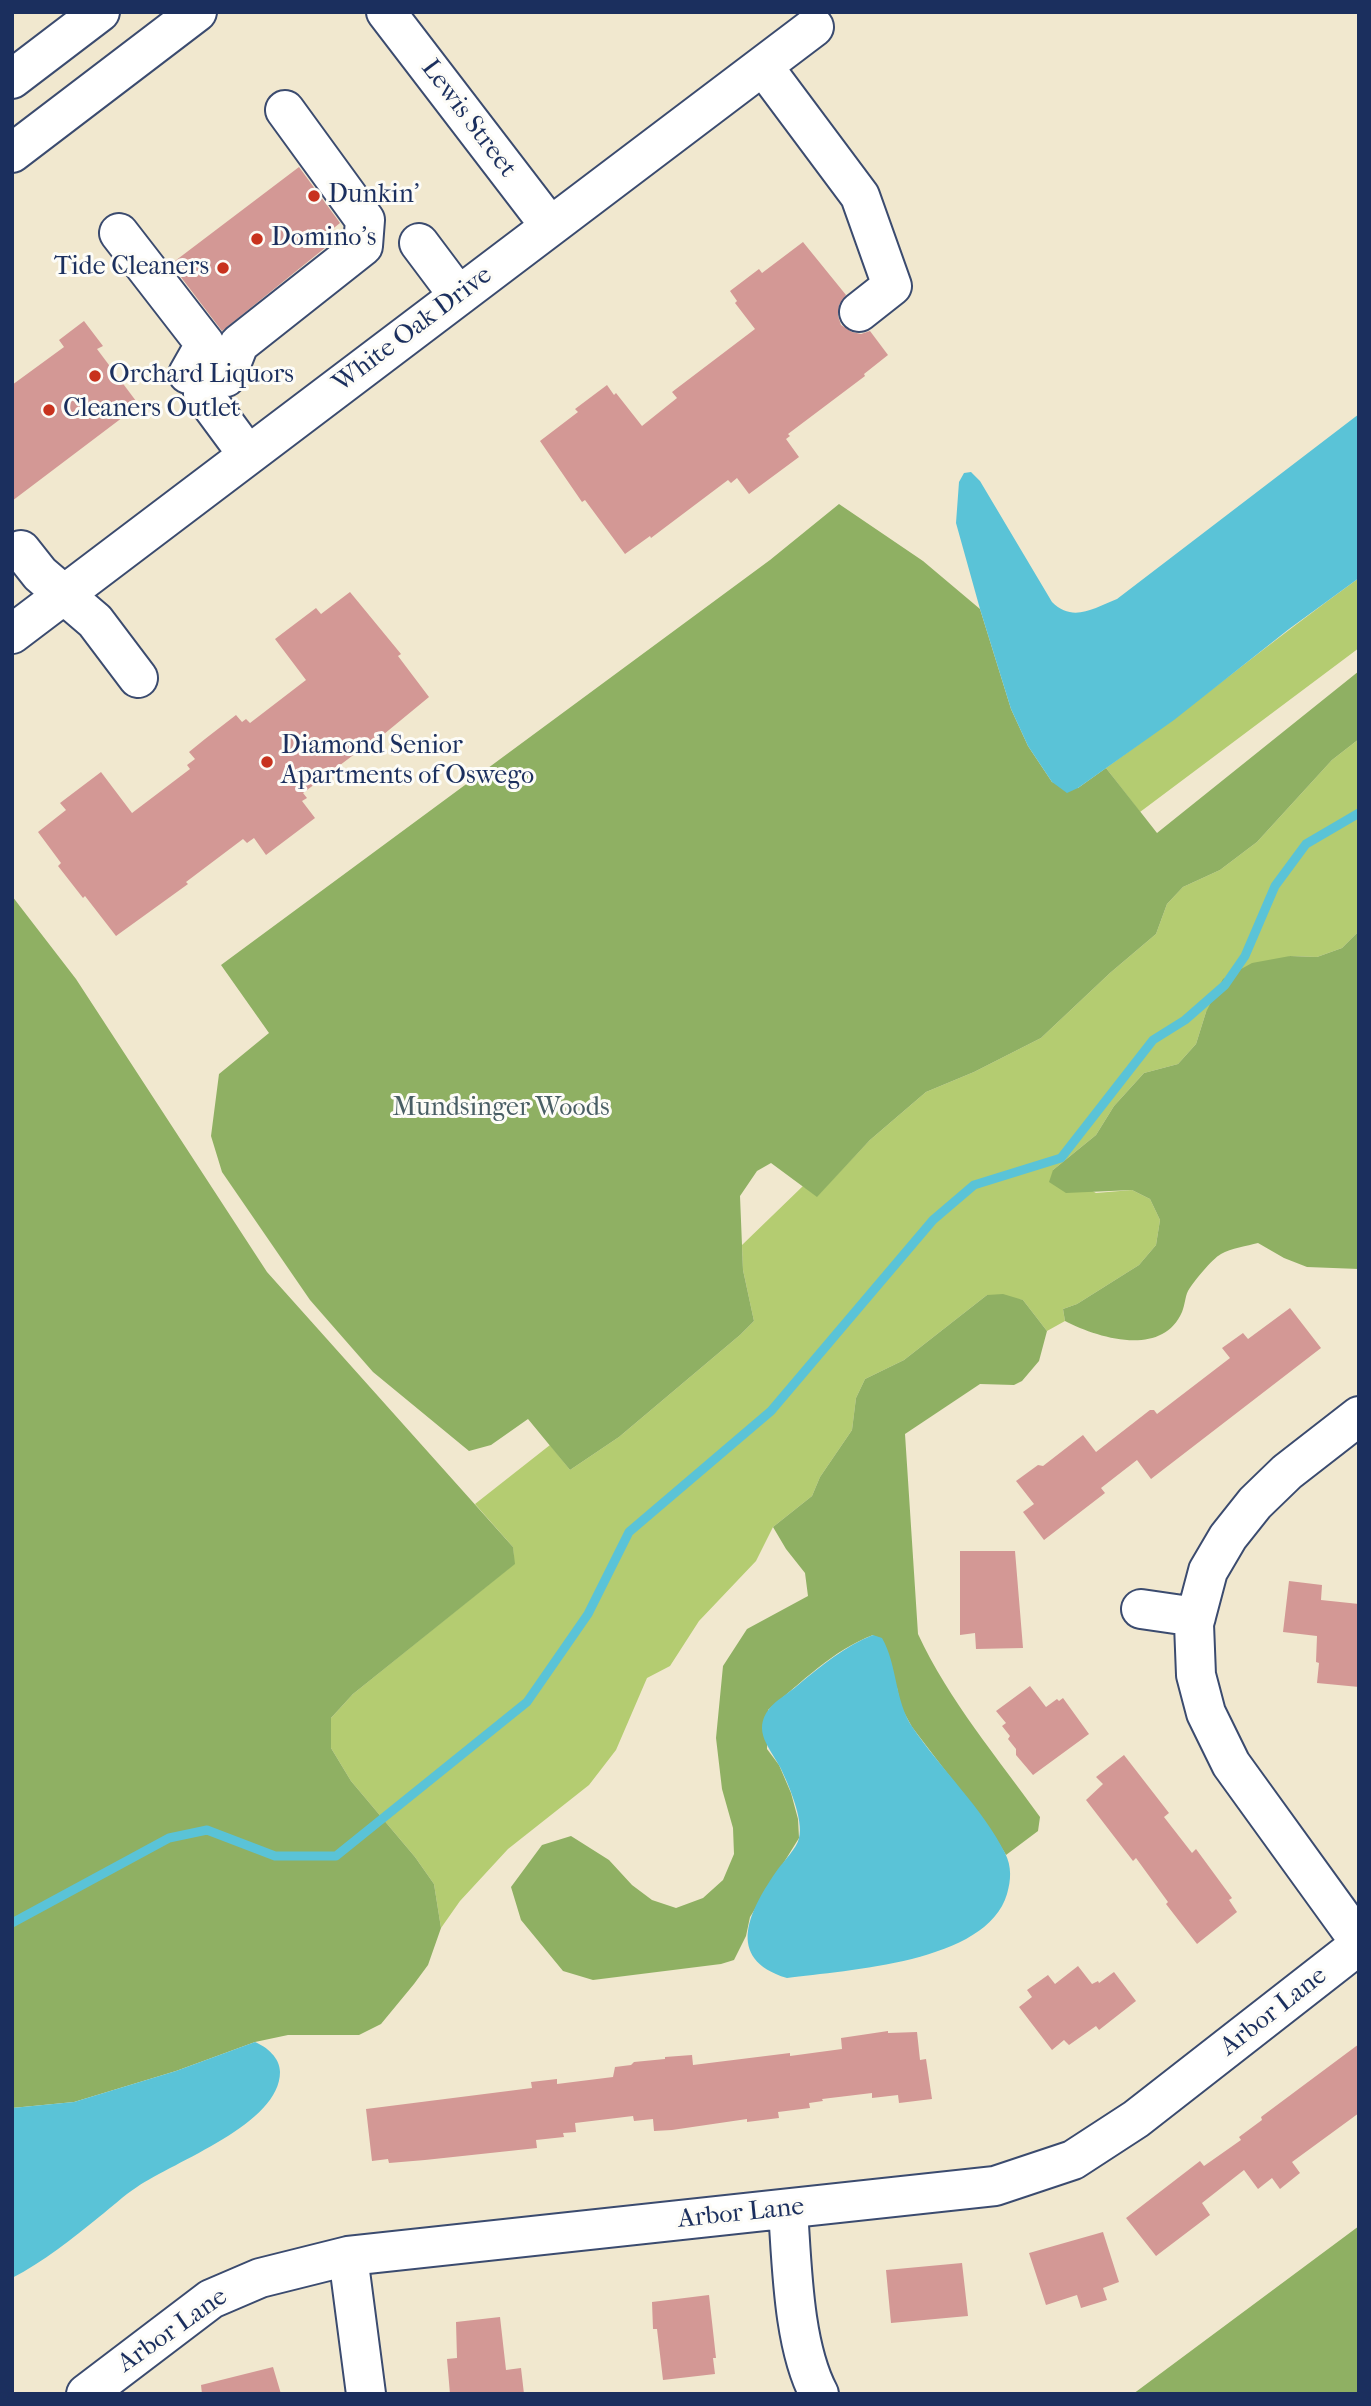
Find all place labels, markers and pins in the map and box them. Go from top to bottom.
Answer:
place label: Dunkin' [328,180,419,212]
marker: Dunkin' [306,188,322,204]
place label: Domino's [271,223,376,255]
marker: Domino's [249,231,265,247]
place label: Tide Cleaners [54,252,209,284]
marker: Tide Cleaners [215,260,231,276]
place label: Orchard Liquors [109,360,294,392]
marker: Orchard Liquors [87,368,103,384]
place label: Cleaners Outlet [63,394,240,426]
marker: Cleaners Outlet [41,402,57,418]
place label: Diamond Senior Apartments of Oswego [281,731,534,792]
marker: Diamond Senior Apartments of Oswego [259,754,275,770]

